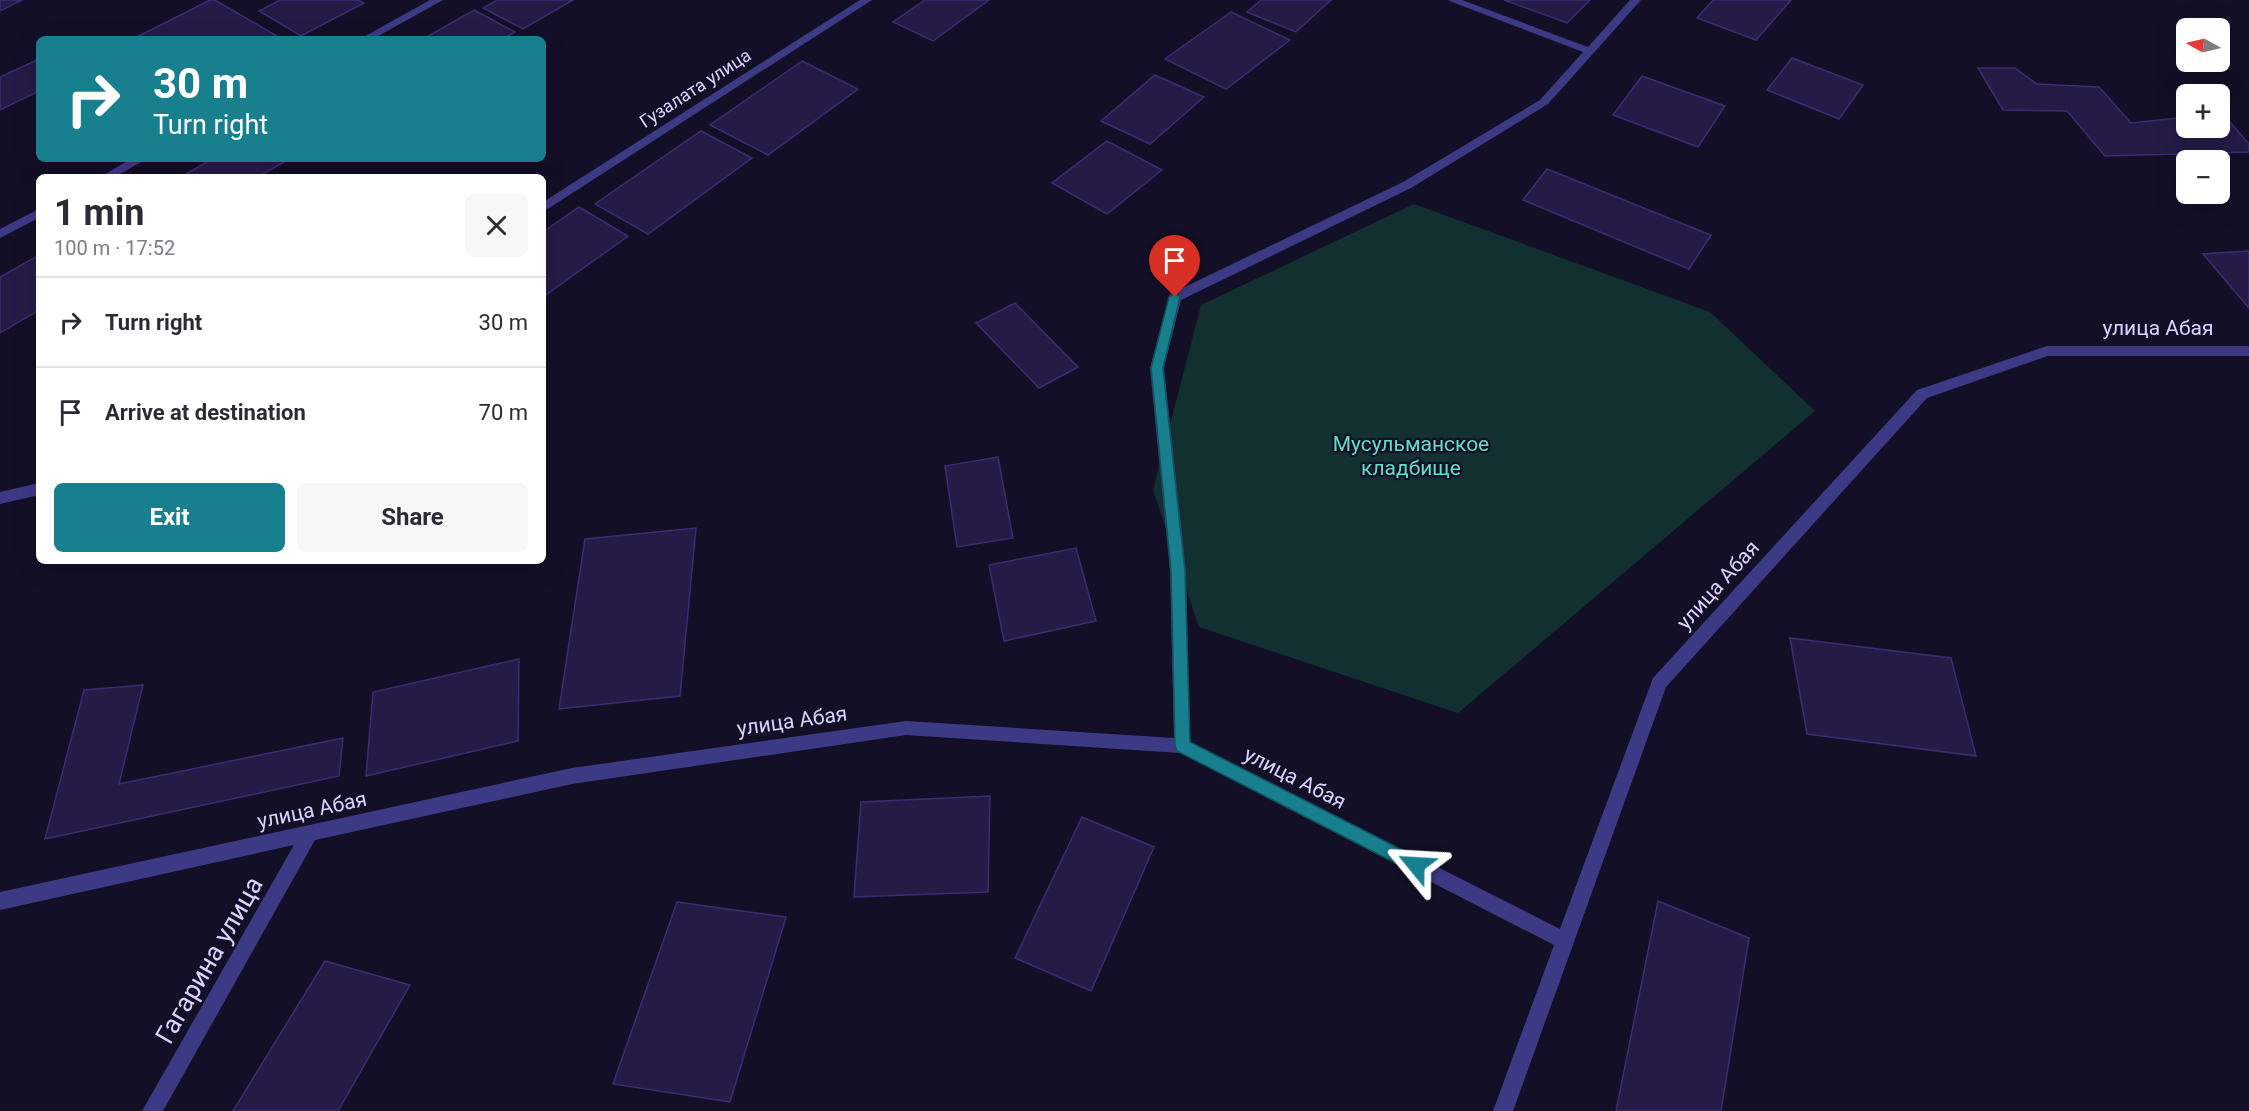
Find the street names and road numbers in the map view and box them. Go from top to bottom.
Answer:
street label: Гузалата улица [635,44,755,132]
street label: улица Абая [2102,316,2214,340]
street label: улица Абая [1672,536,1764,634]
street label: улица Абая [735,701,849,741]
street label: улица Абая [1240,742,1350,814]
street label: улица Абая [255,787,369,833]
street label: Гагарина улица [149,871,269,1049]

